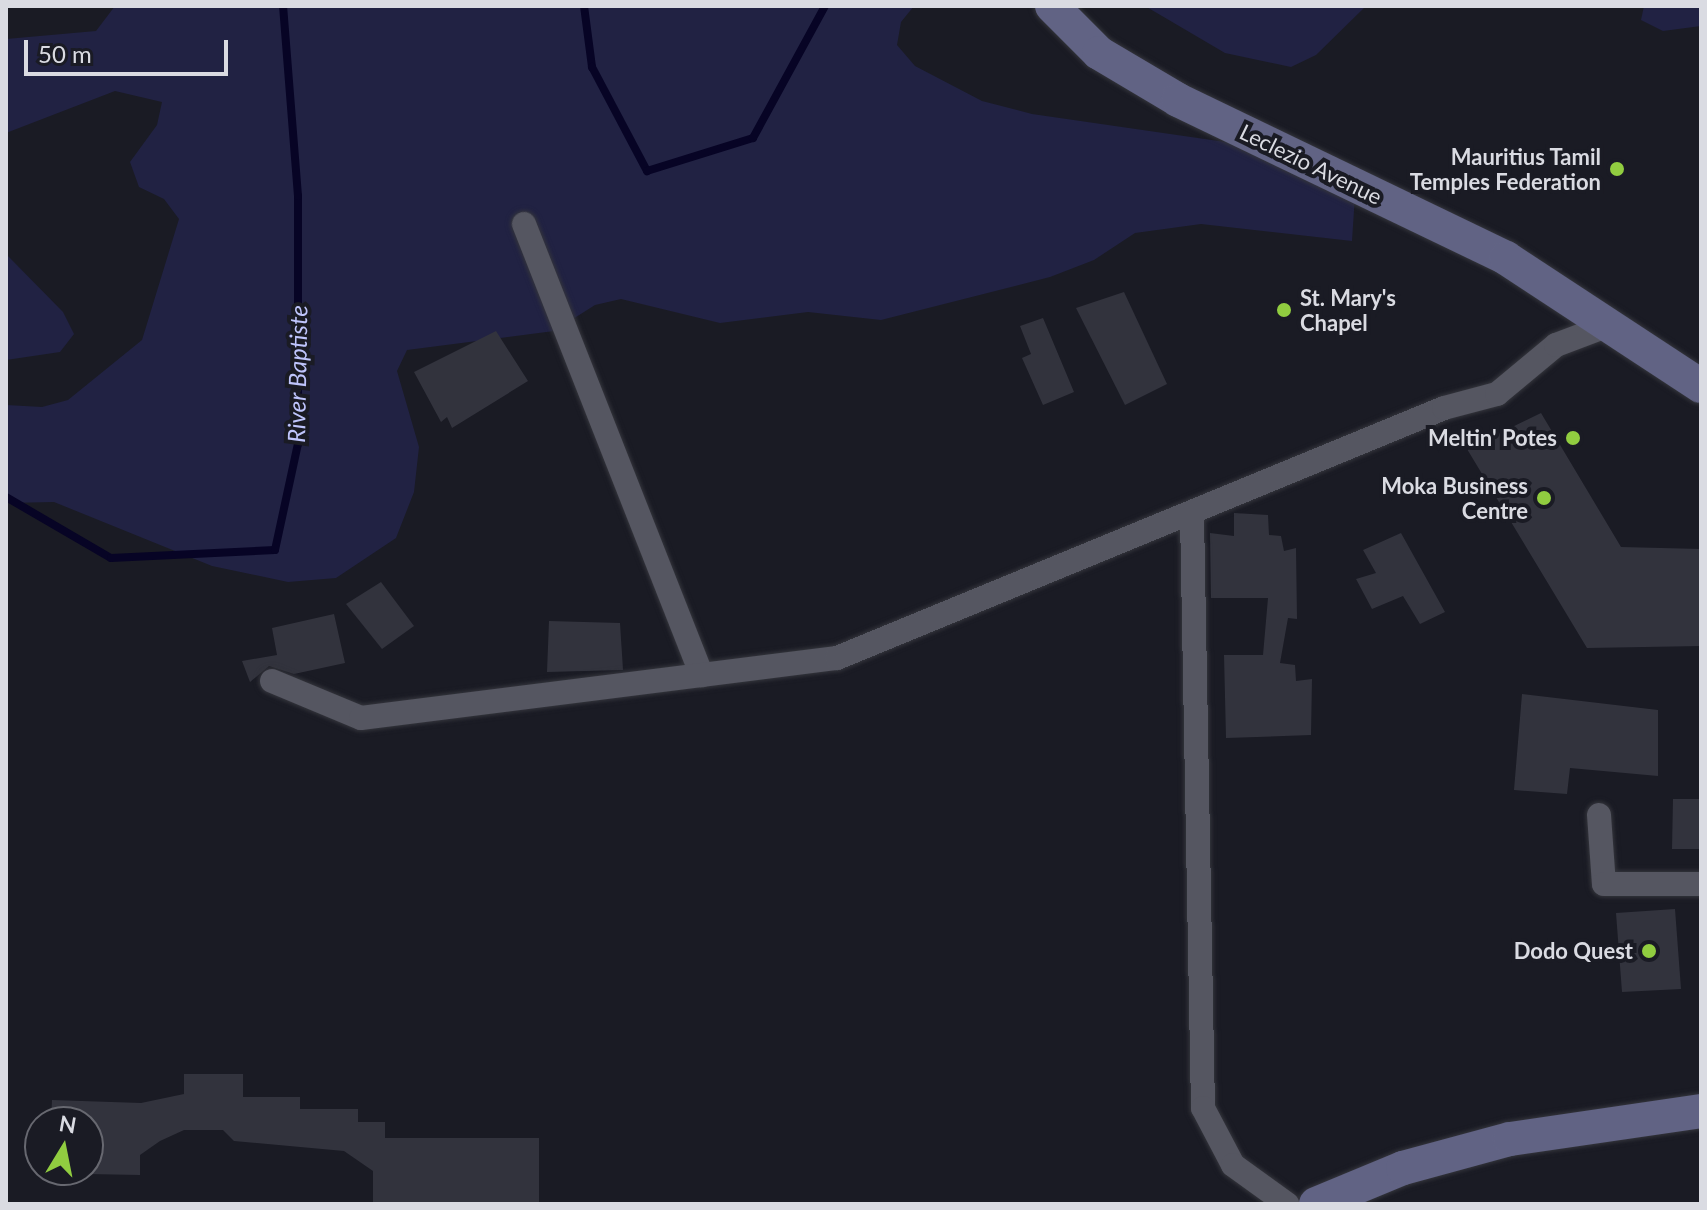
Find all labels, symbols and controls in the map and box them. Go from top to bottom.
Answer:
scale bar [28,24,232,74]
text: 50 m [38,39,92,68]
street label: Leclezio Avenue [1235,118,1387,210]
place label: Mauritius Tamil Temples Federation [1410,143,1601,194]
marker: Mauritius Tamil Temples Federation [1608,160,1626,178]
place label: St. Mary's Chapel [1300,284,1396,336]
marker: St. Mary's Chapel [1275,301,1293,319]
water label: River Baptiste [281,305,313,443]
place label: Meltin' Potes [1428,425,1557,451]
marker: Meltin' Potes [1564,429,1582,447]
place label: Moka Business Centre [1381,472,1528,524]
marker: Moka Business Centre [1535,489,1553,507]
place label: Dodo Quest [1514,938,1633,964]
marker: Dodo Quest [1640,942,1658,960]
north arrow [24,1106,104,1186]
text: N [57,1109,79,1139]

